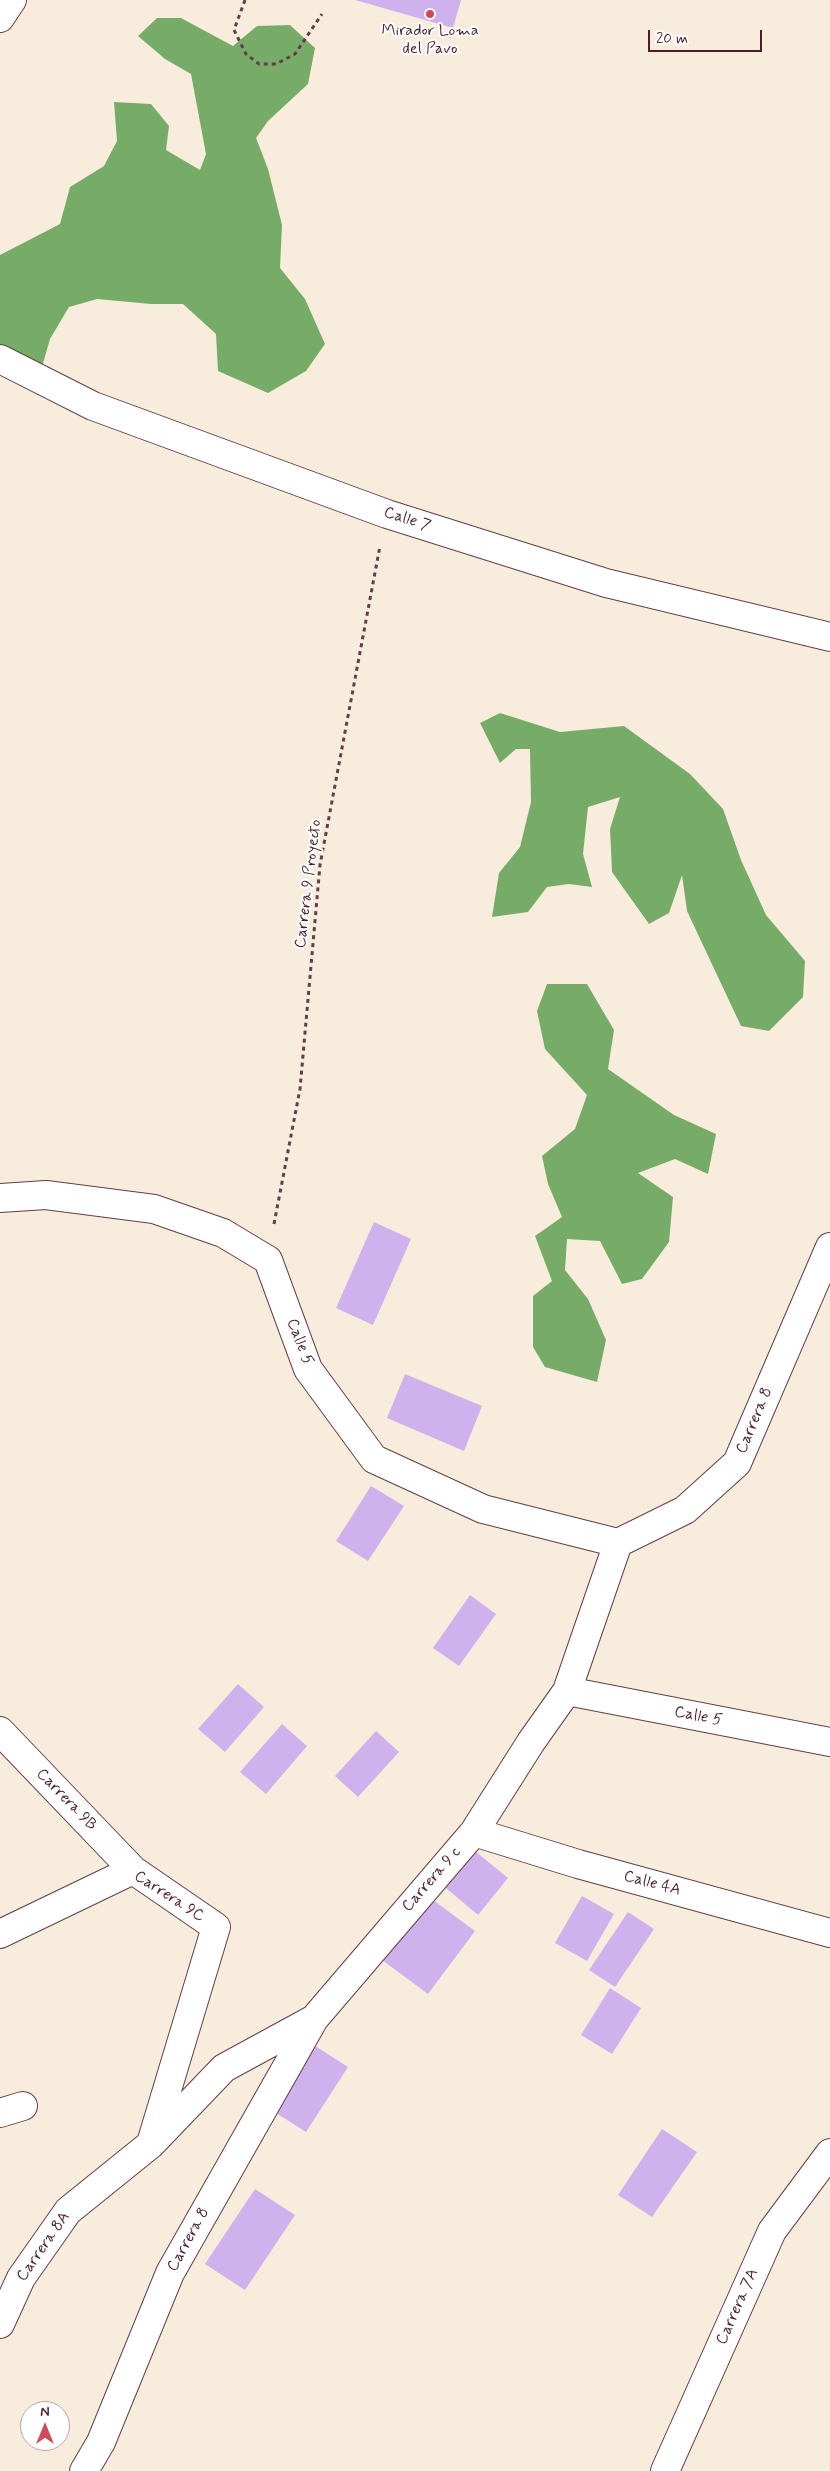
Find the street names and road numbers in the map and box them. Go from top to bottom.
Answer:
street label: Calle 7 [381,503,433,537]
street label: Carrera 9 Proyecto [292,818,326,950]
street label: Calle 5 [281,1316,317,1368]
street label: Carrera 8 [732,1385,778,1457]
street label: Calle 5 [672,1703,724,1731]
street label: Carrera 9B [32,1765,100,1835]
street label: Carrera 9 c [399,1844,465,1916]
street label: Carrera 9C [130,1867,208,1927]
street label: Calle 4A [621,1867,683,1901]
street label: Carrera 8 [164,2205,214,2275]
street label: Carrera 8A [13,2208,75,2286]
street label: Carrera 7A [713,2266,763,2348]

